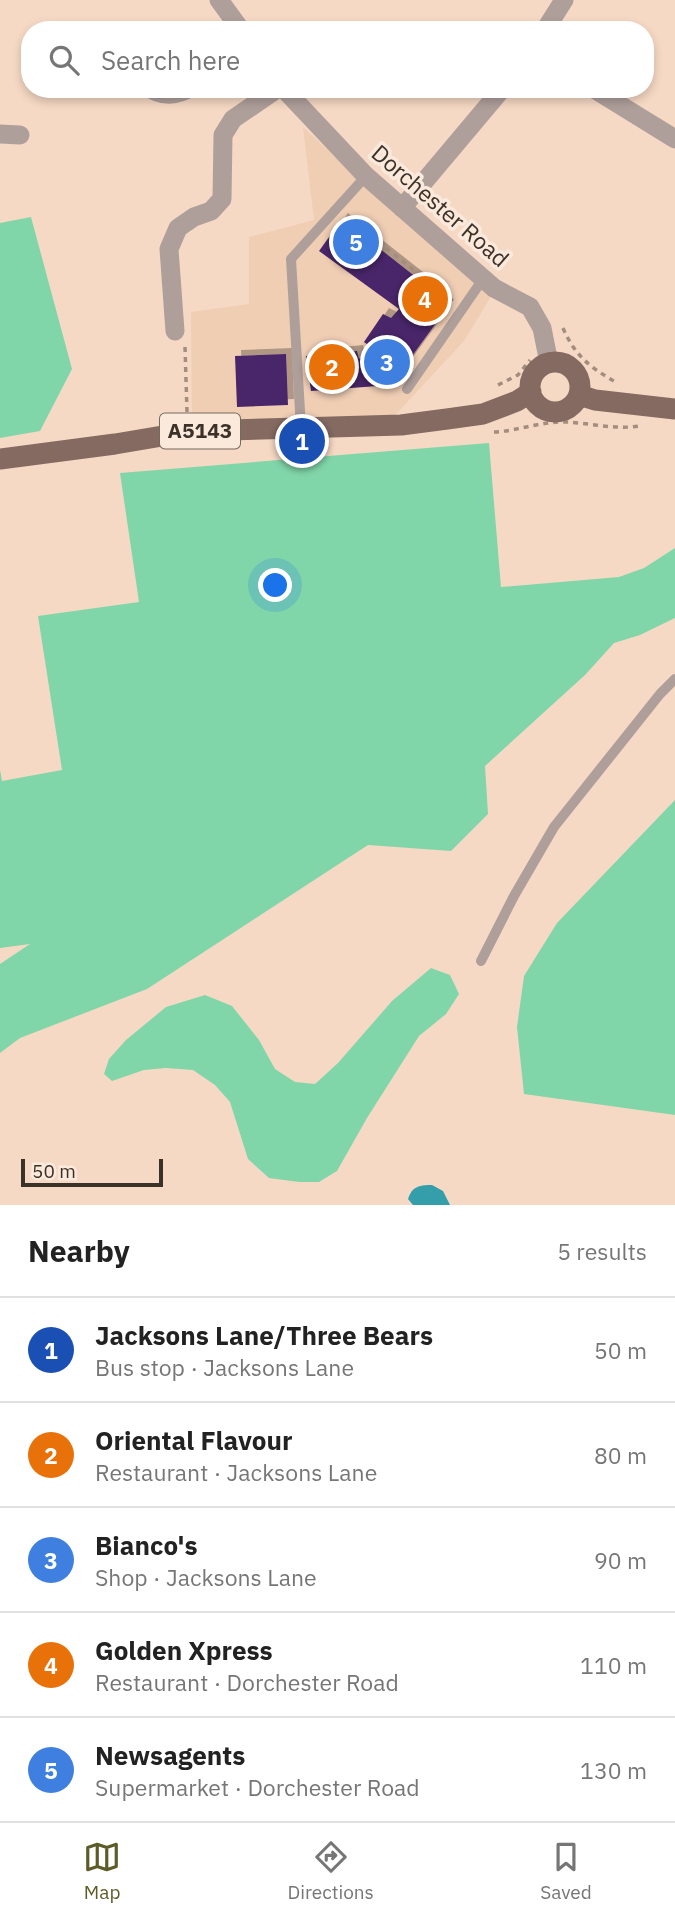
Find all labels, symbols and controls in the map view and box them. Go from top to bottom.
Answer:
search box [21,21,654,98]
icon: search [45,41,83,79]
text: Search here [101,43,240,77]
street label: Dorchester Road [366,137,516,273]
pin: 5 [333,216,379,268]
pin: 4 [402,273,448,325]
pin: 3 [364,336,410,388]
pin: 2 [309,341,355,393]
road number: A5143 [160,414,240,448]
pin: 1 [279,415,325,467]
your location [258,568,292,602]
scale bar [21,1156,163,1188]
text: 50 m [32,1159,76,1183]
text: Nearby [28,1231,130,1270]
text: 5 results [557,1236,647,1266]
text: Jacksons Lane/Three Bears [95,1318,433,1352]
text: 1 [44,1335,58,1365]
text: 50 m [594,1335,647,1365]
text: Bus stop · Jacksons Lane [95,1352,354,1382]
text: Oriental Flavour [95,1423,292,1457]
text: 2 [44,1440,58,1470]
text: 80 m [594,1440,647,1470]
text: Restaurant · Jacksons Lane [95,1457,377,1487]
text: Bianco's [95,1528,198,1562]
text: 3 [44,1545,58,1575]
text: 90 m [594,1545,647,1575]
text: Shop · Jacksons Lane [95,1562,317,1592]
text: Golden Xpress [95,1633,273,1667]
text: 4 [44,1650,58,1680]
text: 110 m [580,1650,647,1680]
text: Restaurant · Dorchester Road [95,1667,399,1697]
text: Newsagents [95,1738,245,1772]
text: 5 [44,1755,58,1785]
text: 130 m [580,1755,647,1785]
text: Supermarket · Dorchester Road [95,1772,420,1802]
tab: Map [83,1838,121,1904]
tab: Directions [287,1838,374,1904]
tab: Saved [540,1838,592,1904]

